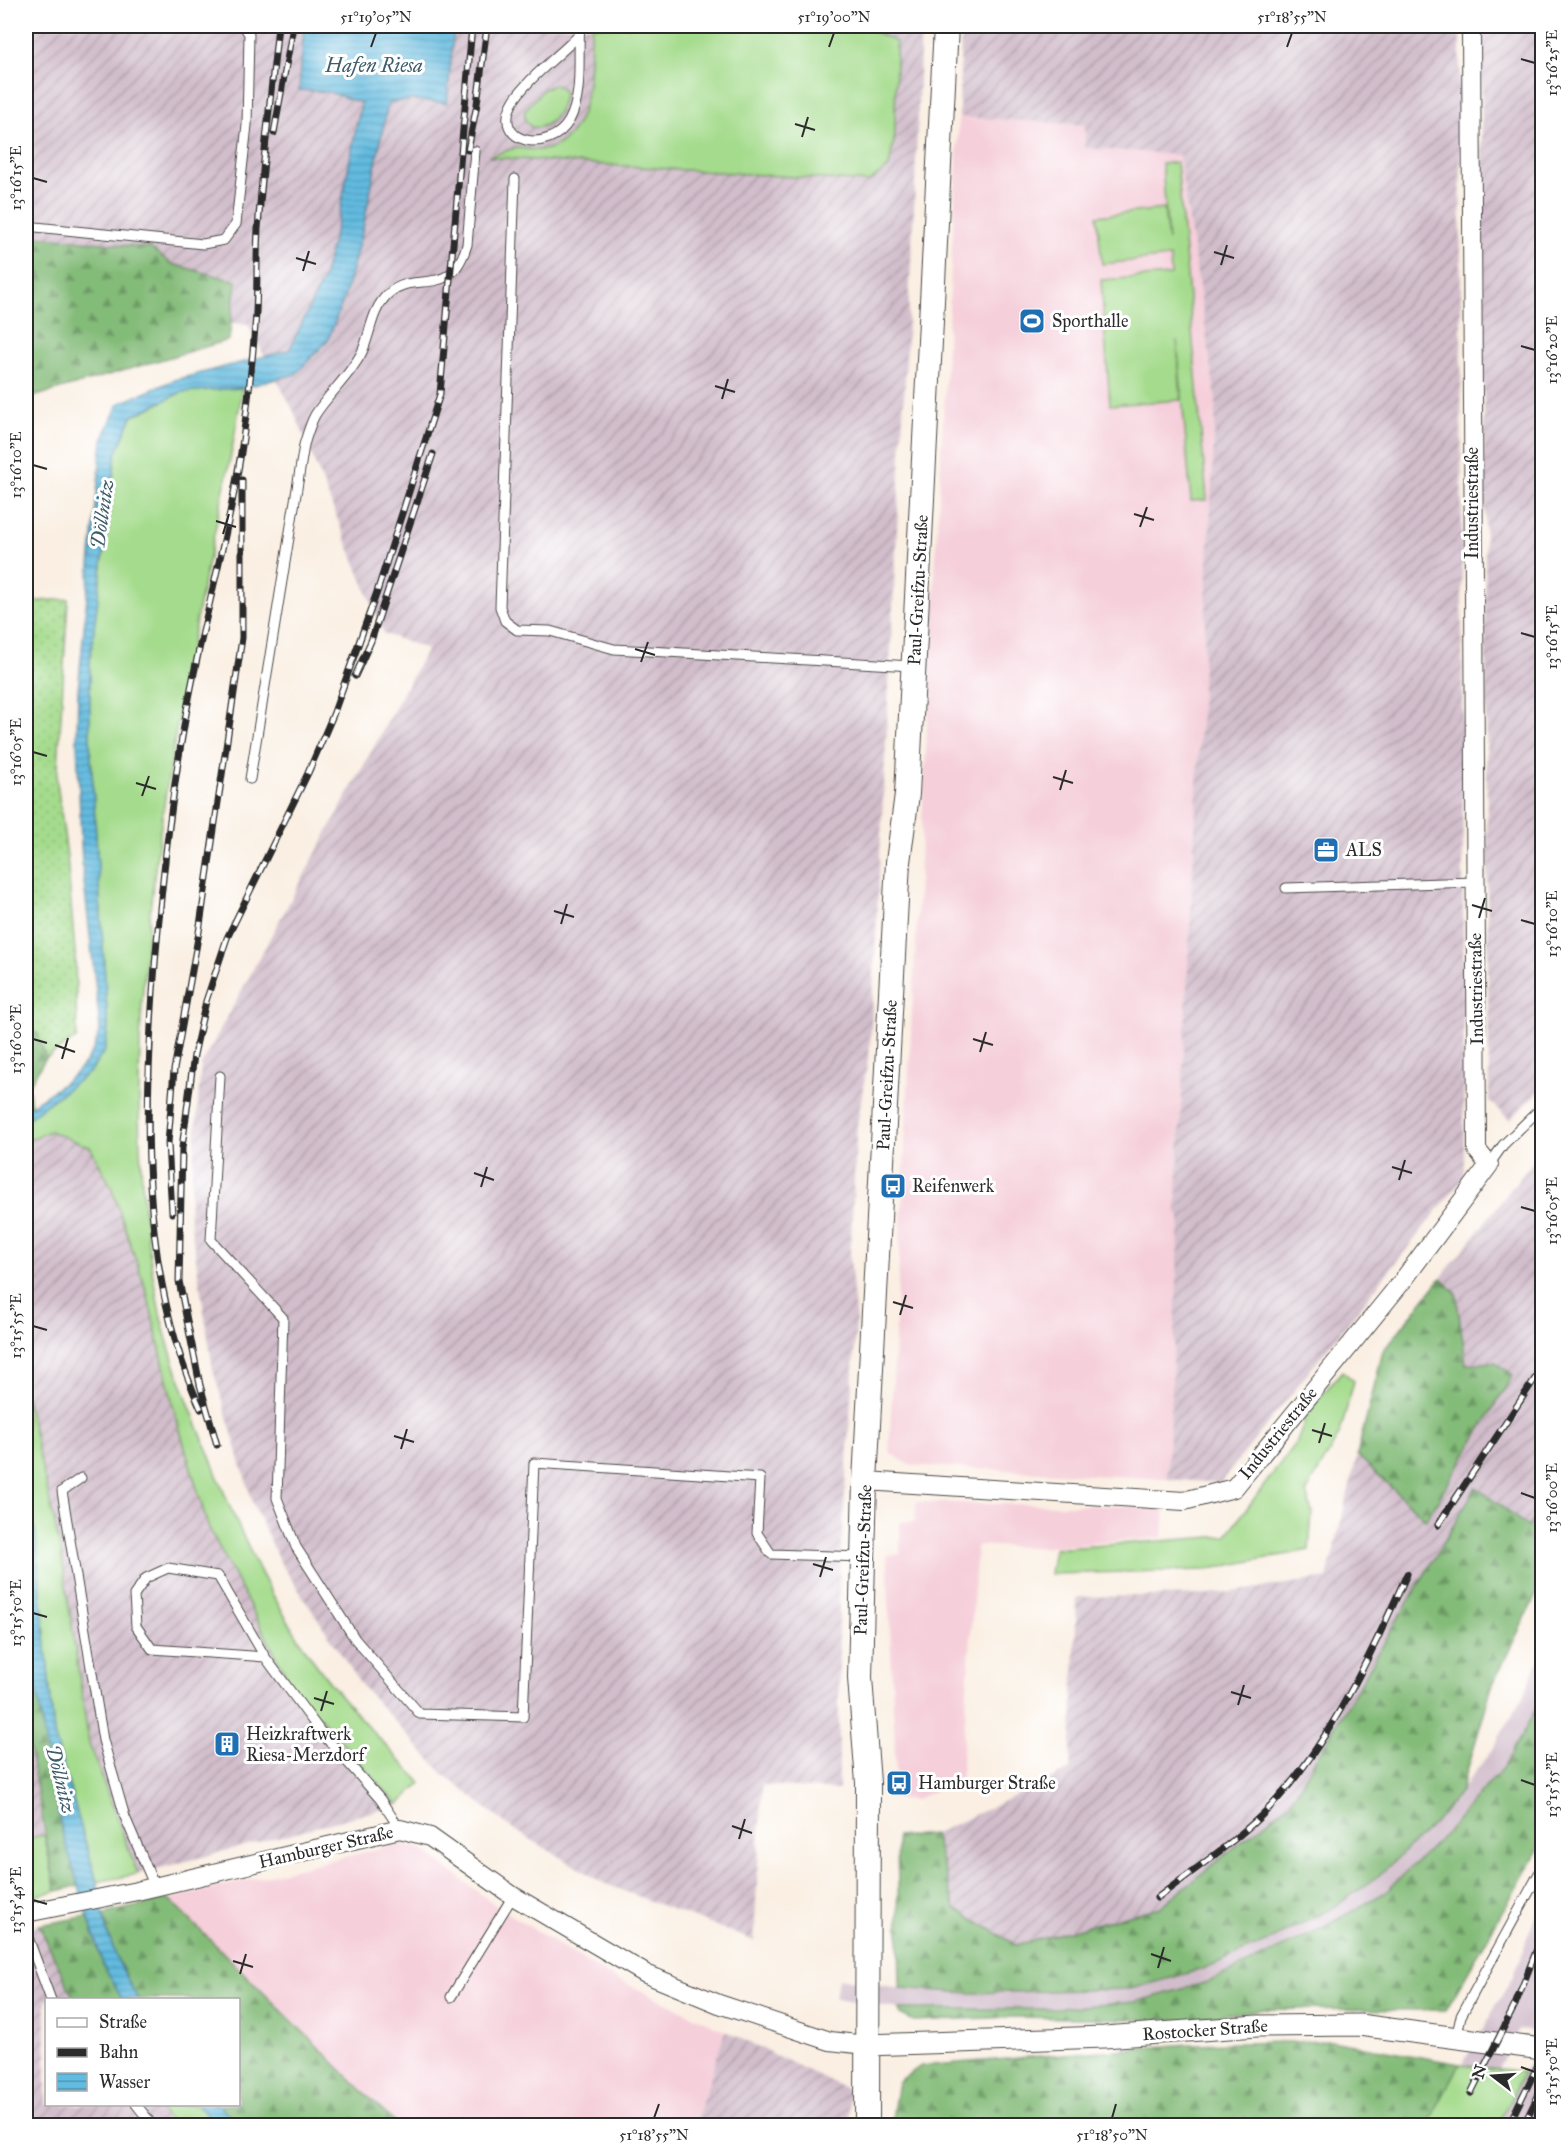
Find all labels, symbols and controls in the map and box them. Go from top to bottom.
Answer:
text: 51°19'05"N [340,8,412,26]
text: 51°19'00"N [797,8,871,26]
text: 51°18'55"N [1257,8,1327,26]
text: 13°16'25"E [1543,29,1561,96]
water label: Hafen Riesa [324,53,423,77]
text: 13°16'15"E [7,145,25,211]
sports icon: Sporthalle [1017,306,1047,336]
place label: Sporthalle [1052,310,1128,332]
text: 13°16'20"E [1543,315,1561,384]
text: 13°16'10"E [7,431,25,498]
street label: Industriestraße [1461,447,1483,559]
water label: Döllnitz [85,478,119,550]
street label: Paul-Greifzu-Straße [903,514,933,666]
text: 13°16'15"E [1543,604,1561,670]
text: 13°16'05"E [7,718,25,786]
office icon: ALS [1311,835,1341,865]
place label: ALS [1345,839,1382,861]
text: 13°16'10"E [1543,890,1561,957]
street label: Industriestraße [1464,933,1488,1045]
street label: Paul-Greifzu-Straße [872,999,902,1151]
text: 13°16'00"E [7,1004,25,1074]
bus stop icon: Reifenwerk [878,1171,908,1201]
place label: Reifenwerk [912,1175,995,1197]
text: 13°16'05"E [1543,1177,1561,1245]
text: 13°15'55"E [7,1293,25,1359]
street label: Industriestraße [1234,1382,1322,1484]
text: 13°16'00"E [1543,1463,1561,1533]
street label: Paul-Greifzu-Straße [849,1484,877,1636]
text: 13°15'50"E [7,1579,25,1647]
place label: Heizkraftwerk Riesa-Merzdorf [246,1723,367,1766]
building icon: Heizkraftwerk Riesa-Merzdorf [212,1729,242,1759]
water label: Döllnitz [41,1742,81,1816]
text: 13°15'55"E [1543,1752,1561,1818]
bus stop icon: Hamburger Straße [884,1768,914,1798]
place label: Hamburger Straße [918,1772,1056,1795]
street label: Hamburger Straße [256,1821,396,1874]
text: 13°15'45"E [7,1866,25,1933]
legend [45,1998,240,2106]
text: Straße [99,2011,147,2033]
street label: Rostocker Straße [1142,2015,1268,2045]
text: 13°15'50"E [1543,2038,1561,2106]
text: Bahn [99,2041,139,2063]
north arrow [1463,2046,1523,2106]
text: N [1468,2062,1490,2081]
text: Wasser [99,2071,150,2093]
text: 51°18'55"N [619,2126,689,2144]
text: 51°18'50"N [1076,2126,1148,2144]

